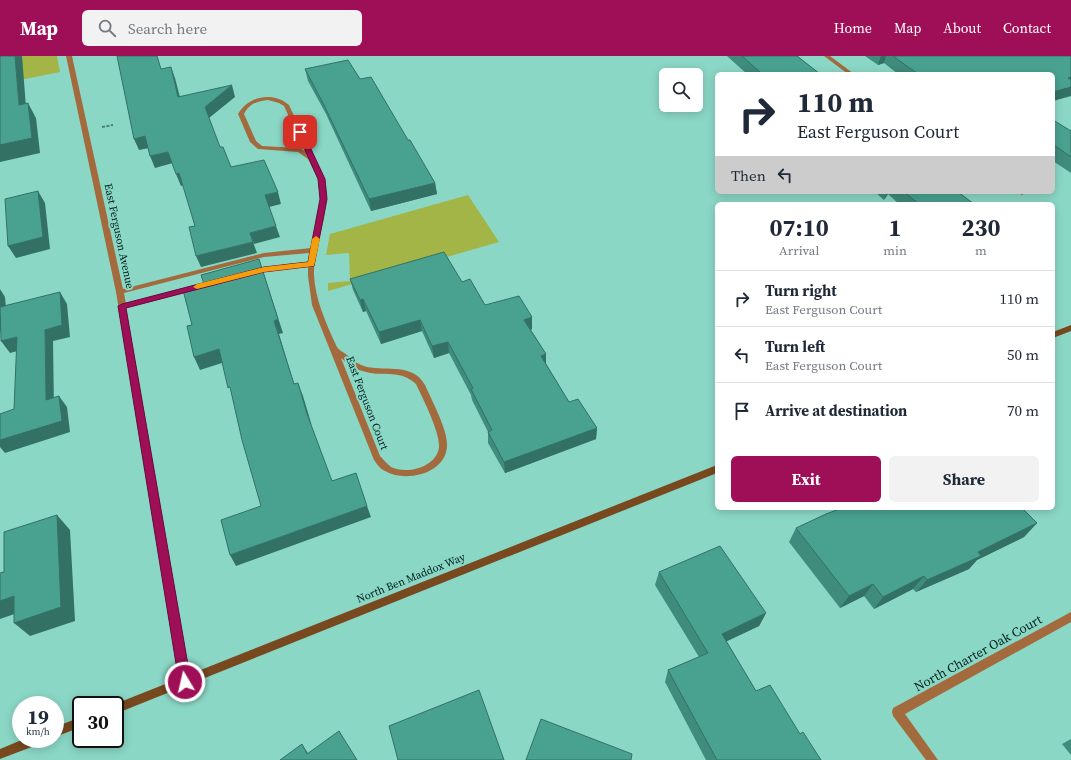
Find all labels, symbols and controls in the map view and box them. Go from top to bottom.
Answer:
search box [82,10,362,46]
text: Map [20,15,58,41]
icon: search [96,17,118,39]
text: Search here [128,18,207,39]
text: Home [834,18,872,38]
text: Map [894,18,921,38]
text: About [943,18,981,38]
text: Contact [1003,18,1051,38]
map controls [659,68,703,112]
button: search [659,68,703,112]
text: 110 m [797,83,874,121]
icon: right [731,88,783,140]
pin [283,115,317,149]
text: East Ferguson Court [797,119,959,144]
icon: arrive [289,121,311,143]
icon: left [774,164,796,186]
text: Then [731,165,766,186]
street label: East Ferguson Avenue [100,182,138,291]
text: 07:10 [770,211,829,244]
text: 1 [889,211,902,244]
text: 230 [961,211,1000,244]
text: Arrival [779,242,819,259]
text: min [883,242,907,259]
text: m [975,242,987,259]
text: Turn right [765,280,837,301]
icon: right [731,288,753,310]
text: 110 m [999,288,1039,309]
text: East Ferguson Court [765,301,882,318]
text: Turn left [765,336,825,357]
icon: left [731,344,753,366]
text: 50 m [1007,344,1039,365]
street label: East Ferguson Court [342,354,392,452]
text: East Ferguson Court [765,357,882,374]
icon: arrive [731,400,753,422]
text: Arrive at destination [765,400,907,421]
text: 70 m [1007,400,1039,421]
button: Exit [731,456,881,502]
button: Share [889,456,1039,502]
street label: North Ben Maddox Way [354,549,468,607]
street label: North Charter Oak Court [911,610,1046,695]
position arrow [164,661,206,703]
speed limit sign: 30 [72,696,124,748]
text: 19 [27,703,49,731]
text: km/h [26,725,50,738]

